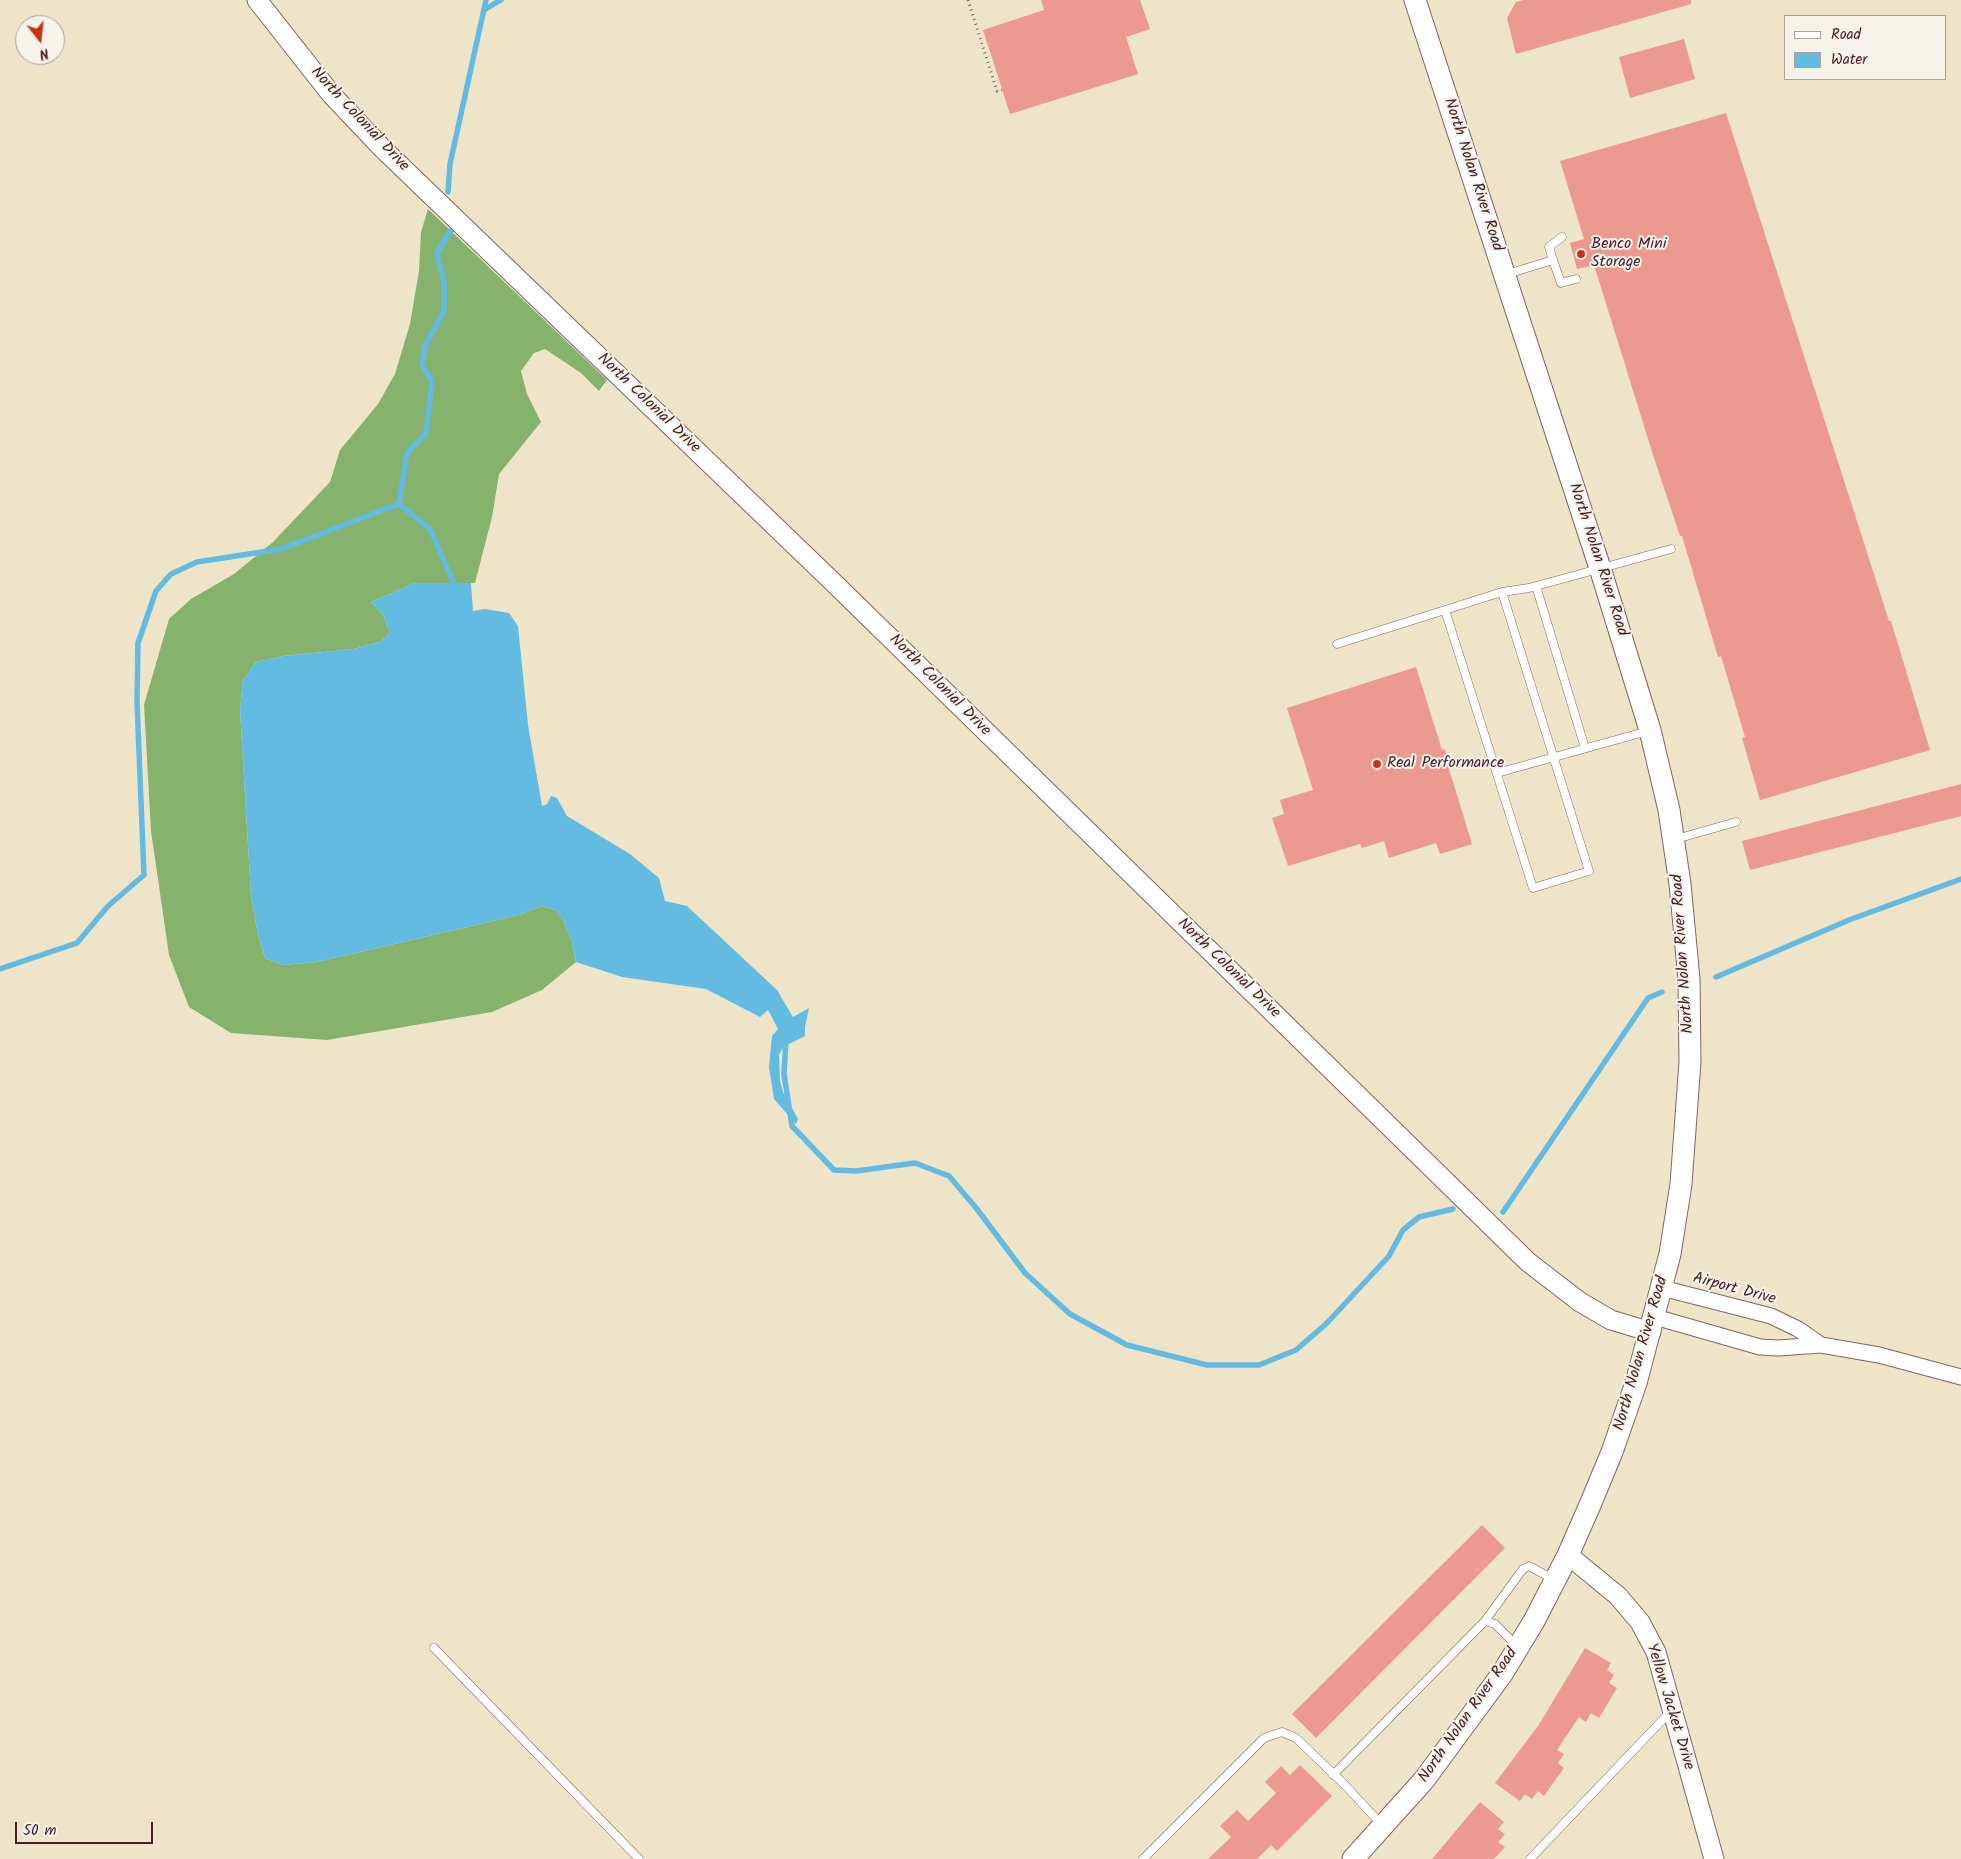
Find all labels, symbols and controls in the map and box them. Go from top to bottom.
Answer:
north arrow [15,15,65,65]
legend [1784,15,1946,80]
text: Road [1831,23,1861,47]
text: N [37,42,51,65]
text: Water [1831,48,1867,72]
street label: North Colonial Drive [306,64,412,176]
street label: North Nolan River Road [1438,96,1506,254]
place label: Benco Mini Storage [1591,235,1666,273]
marker: Benco Mini Storage [1575,248,1587,260]
street label: North Colonial Drive [592,350,704,458]
street label: North Nolan River Road [1563,481,1631,639]
street label: North Colonial Drive [884,631,994,741]
place label: Real Performance [1387,754,1504,774]
marker: Real Performance [1371,758,1383,770]
street label: North Nolan River Road [1669,874,1699,1034]
street label: North Colonial Drive [1172,915,1284,1023]
street label: Airport Drive [1690,1270,1778,1310]
street label: North Nolan River Road [1611,1274,1673,1434]
street label: Yellow Jacket Drive [1641,1641,1697,1773]
street label: North Nolan River Road [1415,1645,1523,1787]
scale bar [18,1812,155,1844]
text: 50 m [23,1819,57,1843]

